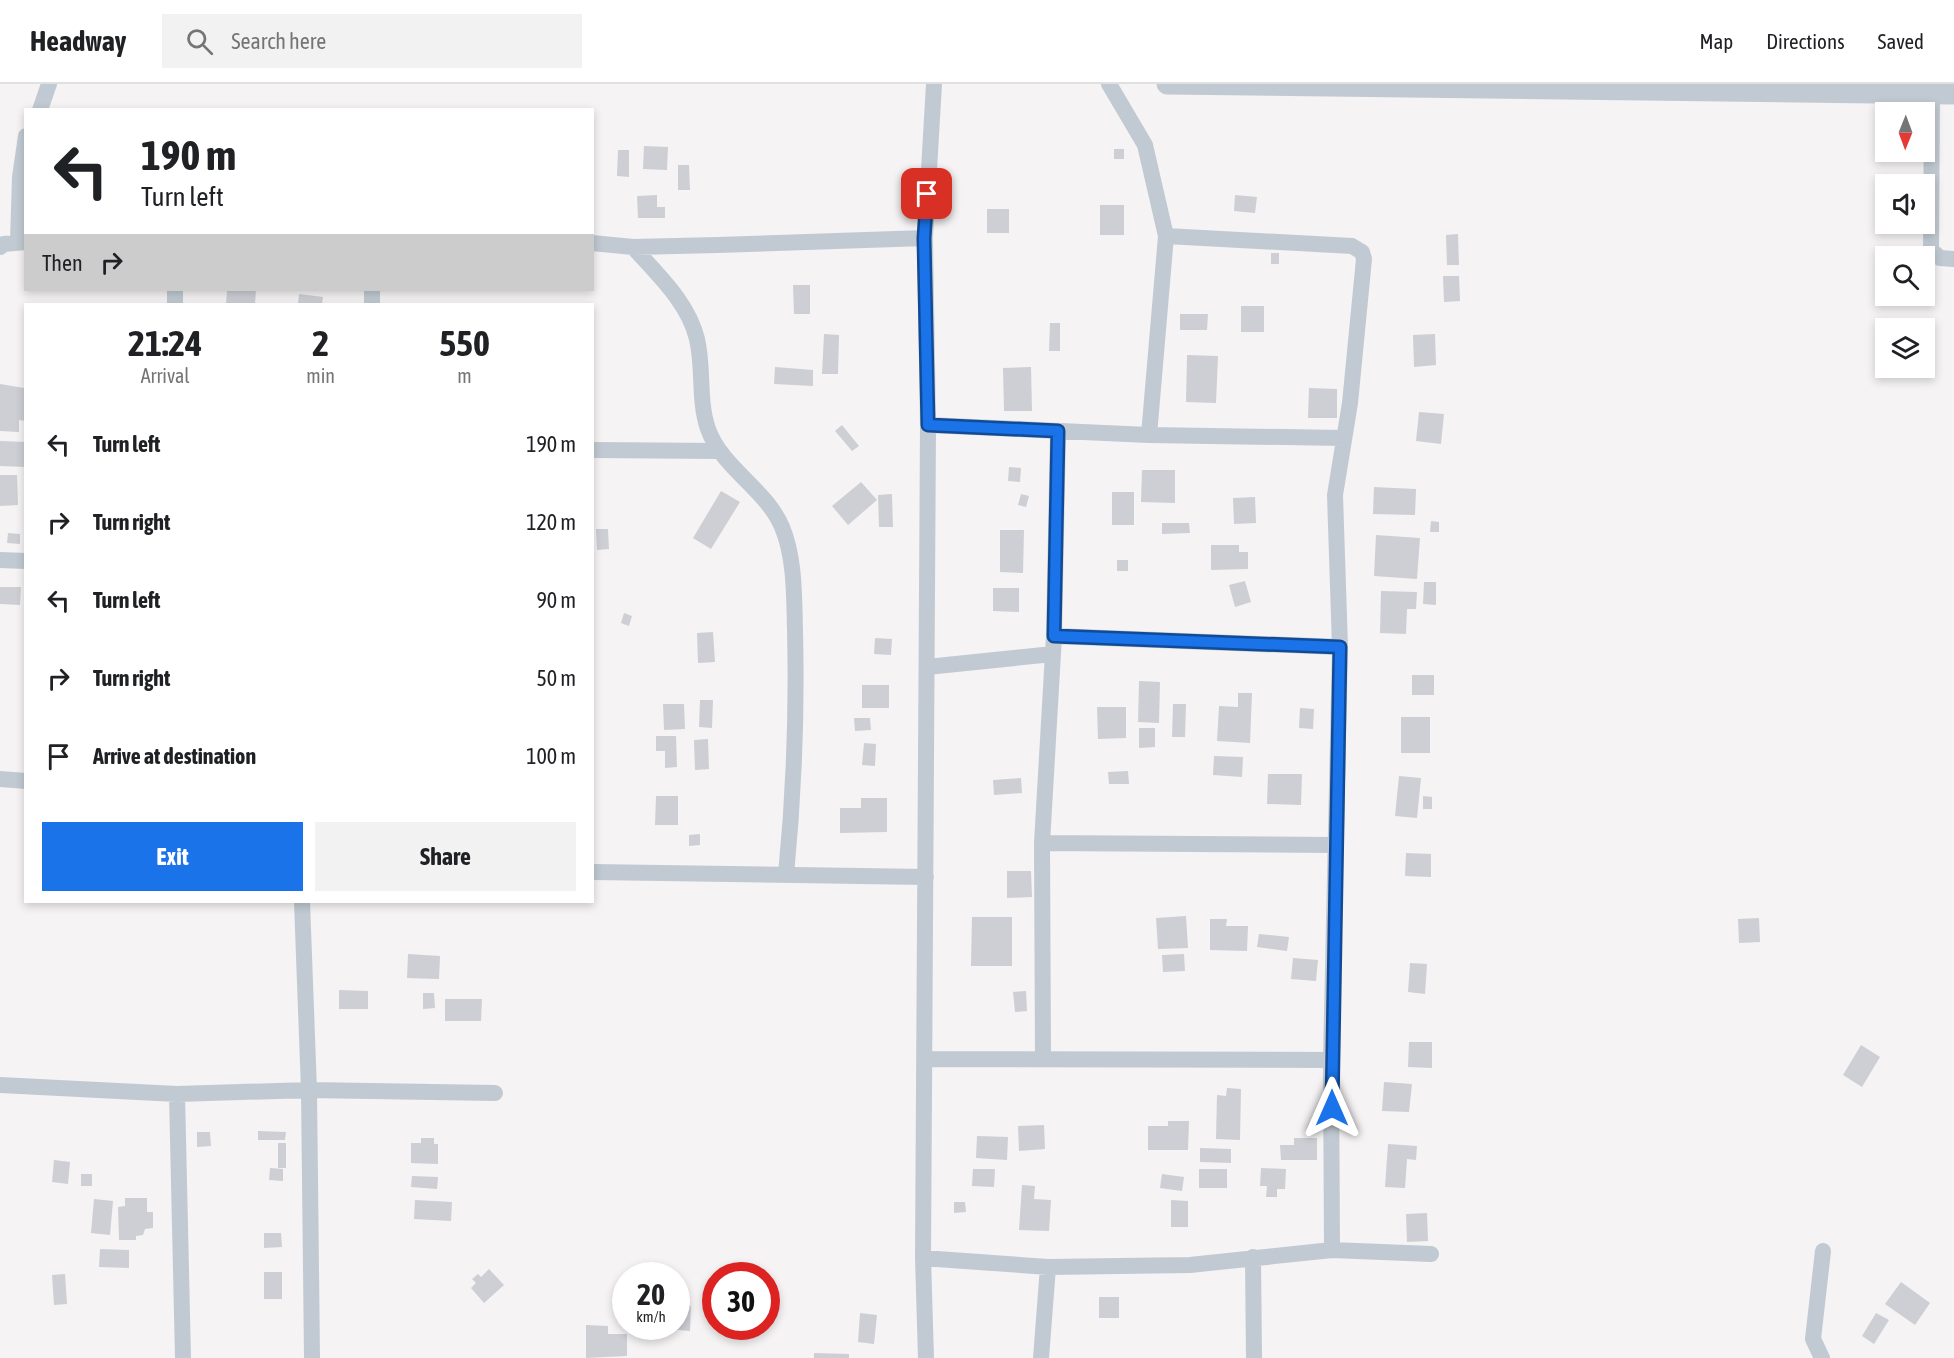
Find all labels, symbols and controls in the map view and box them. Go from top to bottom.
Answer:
search box [162,14,582,68]
text: Headway [30,25,126,57]
icon: search [183,25,216,58]
text: Search here [231,28,326,54]
text: Map [1699,29,1733,53]
text: Directions [1766,29,1845,53]
text: Saved [1878,29,1924,53]
north arrow [1875,102,1935,162]
map controls [1875,102,1935,378]
text: 190 m [141,131,236,179]
icon: left [42,132,120,210]
pin [901,168,952,219]
button: sound [1875,174,1935,234]
icon: arrive [910,177,943,210]
text: Turn left [141,181,224,212]
icon: right [95,246,128,279]
button: search [1875,246,1935,306]
text: Then [42,250,83,276]
button: layers [1875,318,1935,378]
text: 21:24 [128,322,202,364]
text: 2 [312,322,329,364]
text: 550 [439,322,490,364]
text: Arrival [141,364,190,387]
text: min [306,364,335,387]
text: m [457,364,472,387]
icon: left [42,428,75,461]
text: Turn left [93,431,160,457]
text: 190 m [526,431,576,457]
icon: right [42,506,75,539]
text: Turn right [93,509,170,535]
text: 120 m [526,509,576,535]
icon: left [42,584,75,617]
text: Turn left [93,587,160,613]
text: 90 m [536,587,576,613]
icon: right [42,662,75,695]
text: Turn right [93,665,170,691]
text: 50 m [536,665,576,691]
icon: arrive [42,740,75,773]
text: Arrive at destination [93,743,256,769]
text: 100 m [526,743,576,769]
button: Exit [42,822,303,891]
button: Share [315,822,576,891]
position arrow [1300,1076,1364,1140]
speed limit sign: 30 [702,1262,780,1340]
text: 20 [637,1277,665,1311]
text: km/h [636,1308,666,1325]

